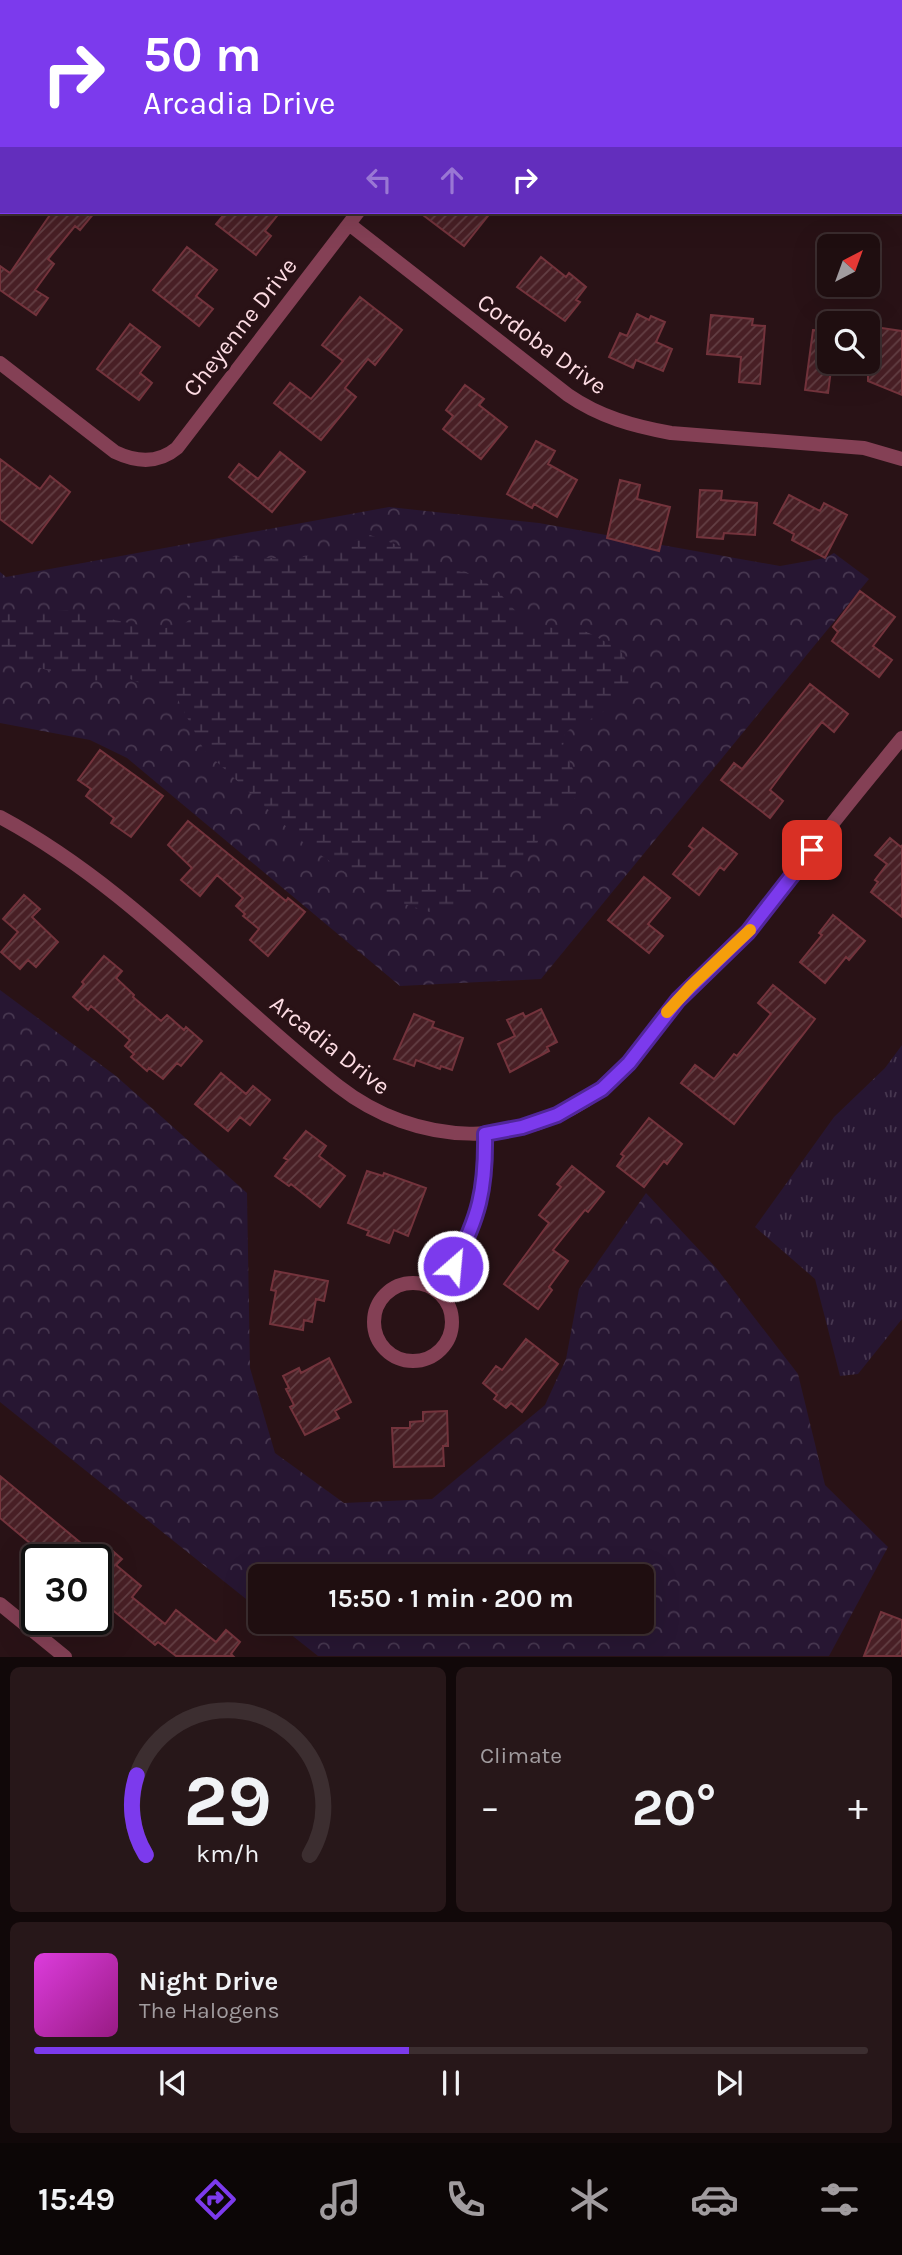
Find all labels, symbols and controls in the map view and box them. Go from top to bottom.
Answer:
text: 50 m [143,26,261,83]
icon: right [28,28,119,119]
text: Arcadia Drive [143,85,336,122]
icon: left [360,161,398,199]
icon: ahead [433,161,471,199]
icon: right [506,161,544,199]
north arrow [817,234,880,298]
map controls [817,234,880,374]
street label: Cheyenne Drive [177,252,303,402]
street label: Cordoba Drive [472,288,612,400]
button: search [817,311,880,374]
pin [782,820,842,880]
icon: arrive [793,831,831,869]
street label: Arcadia Drive [264,990,396,1100]
position arrow [416,1229,490,1303]
speed limit sign: 30 [21,1544,112,1635]
text: 15:50 · 1 min · 200 m [328,1583,574,1614]
text: Climate [480,1742,562,1769]
text: 29 [184,1759,272,1844]
text: 20° [632,1777,716,1838]
text: − [480,1785,500,1830]
text: + [848,1785,868,1830]
text: km/h [196,1839,260,1868]
text: Night Drive [139,1966,278,1997]
text: The Halogens [139,1997,279,2024]
icon: previous [154,2064,192,2102]
icon: pause [432,2064,470,2102]
icon: next [710,2064,748,2102]
icon: directions [191,2175,240,2224]
icon: music [316,2175,365,2224]
icon: phone [441,2175,490,2224]
icon: climate [565,2175,614,2224]
icon: car [690,2175,739,2224]
icon: filters [815,2175,864,2224]
text: 15:49 [38,2181,115,2218]

